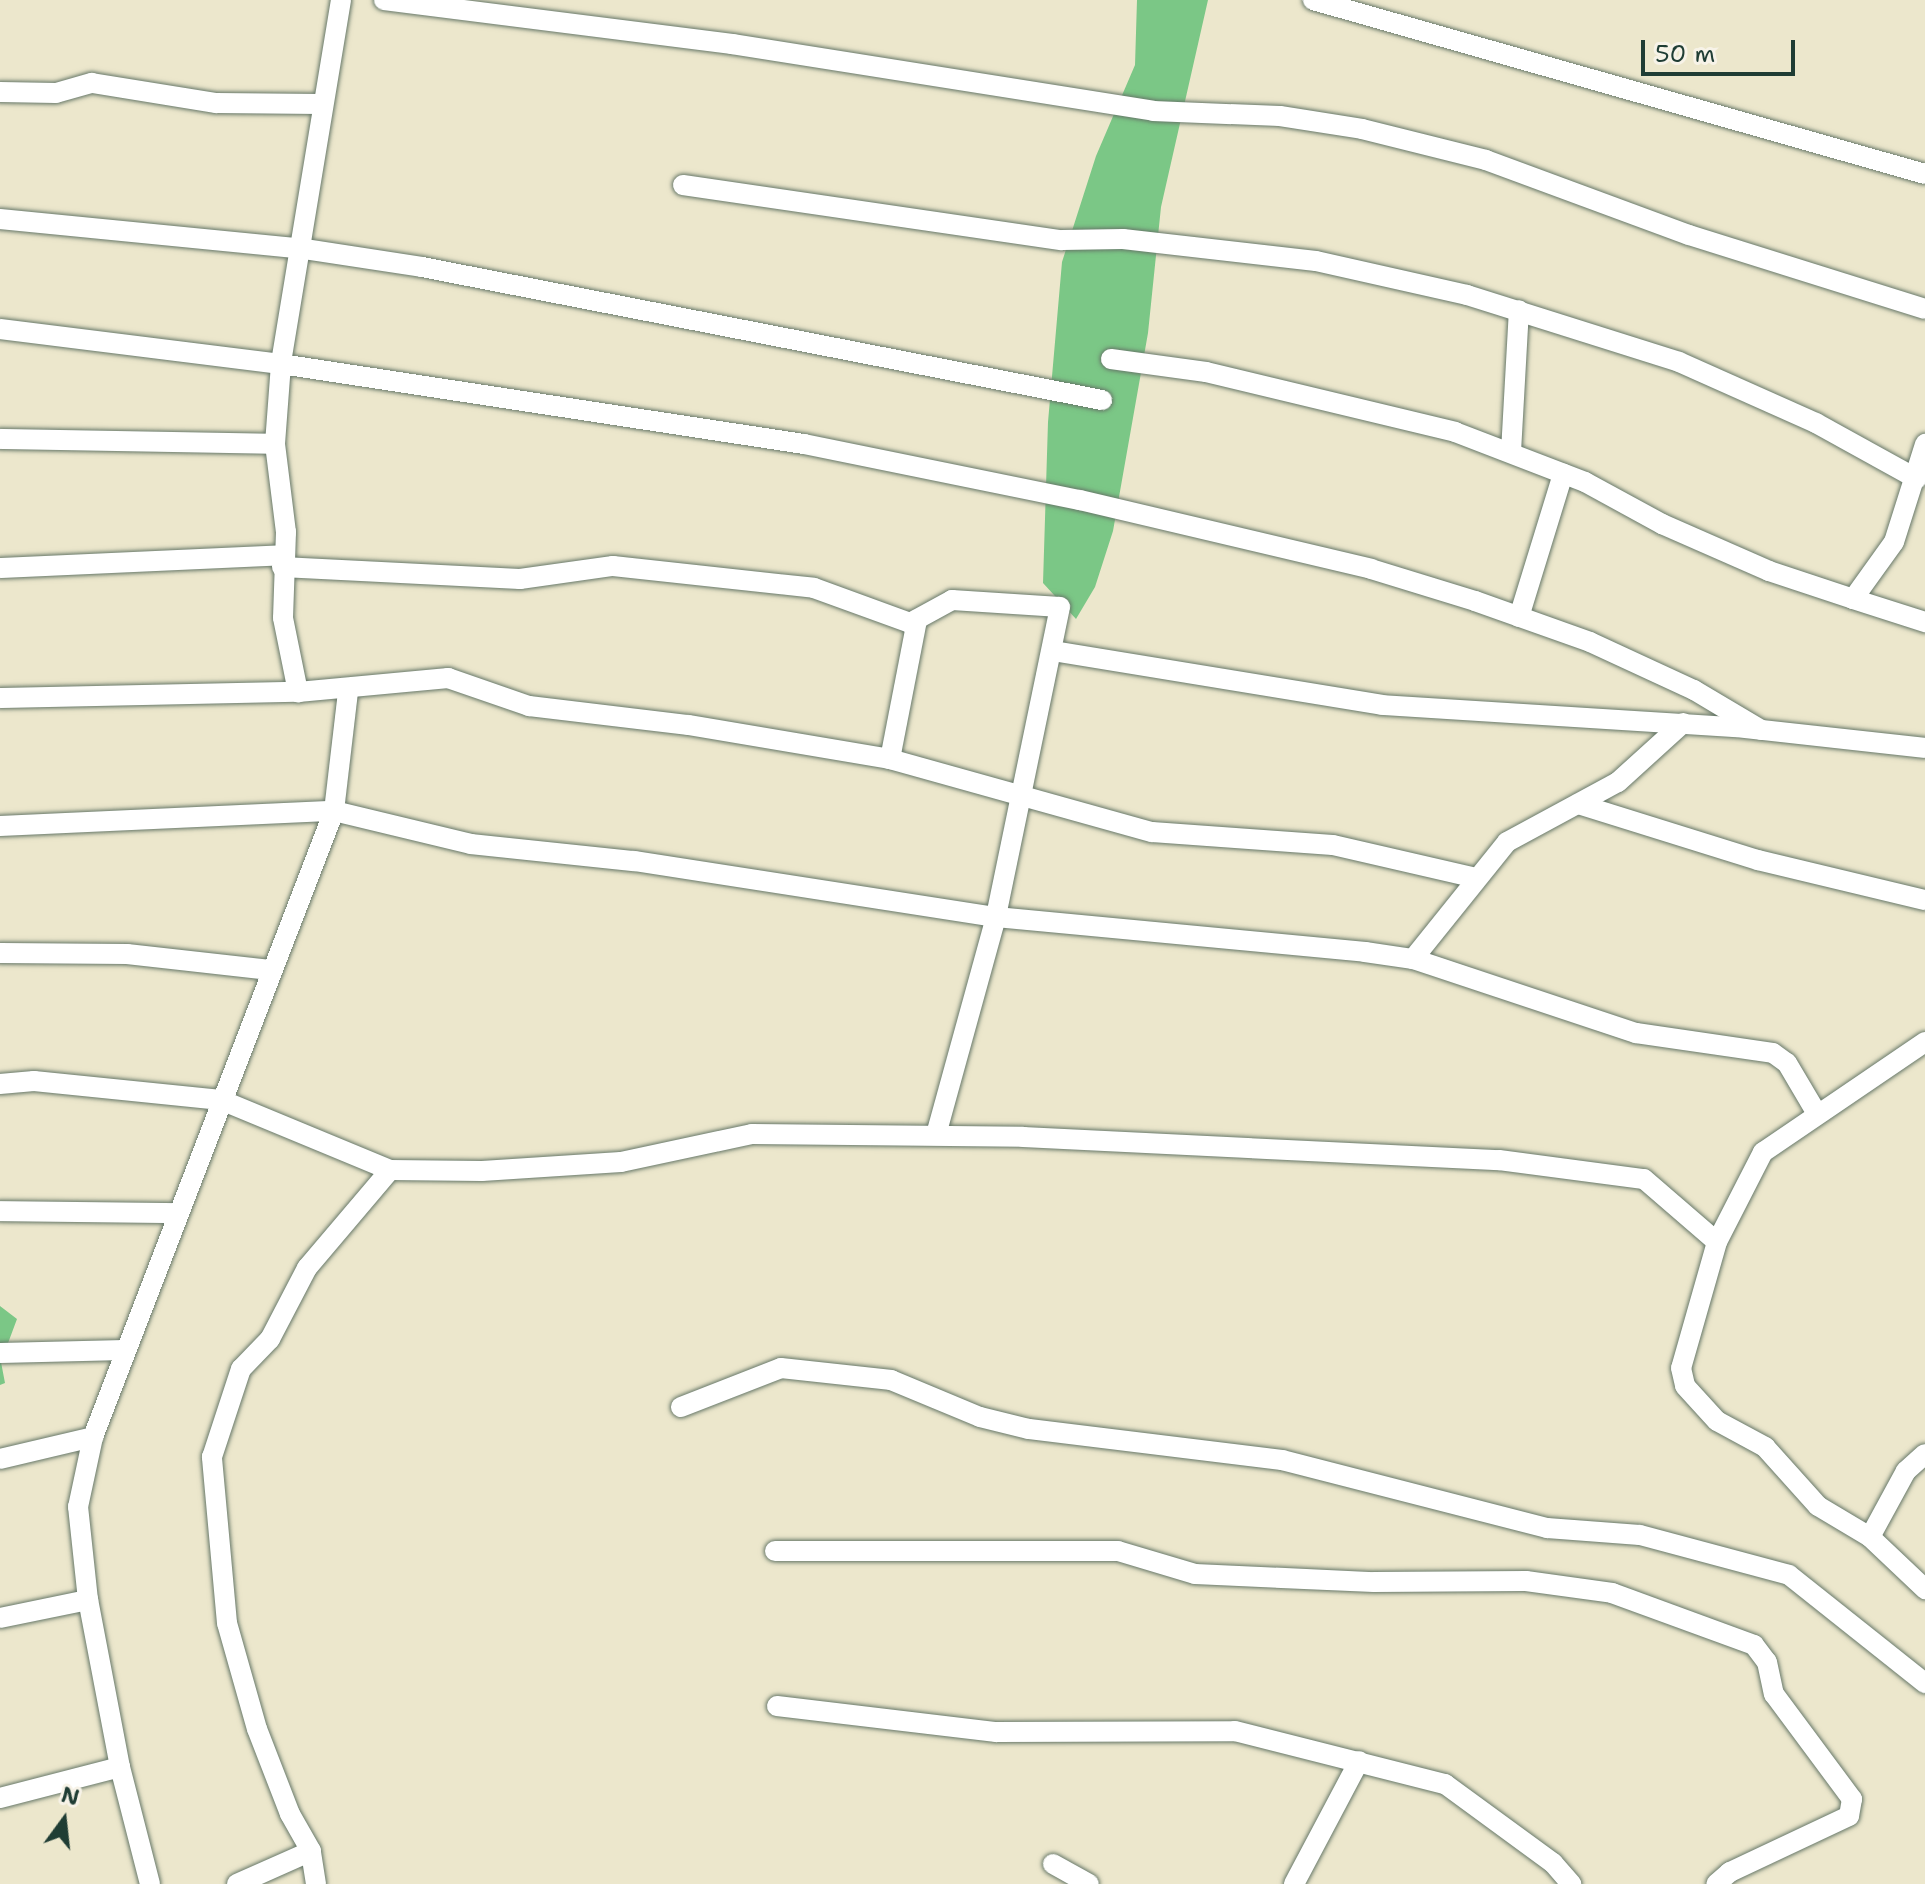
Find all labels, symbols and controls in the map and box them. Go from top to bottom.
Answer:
scale bar [1645,24,1799,74]
text: 50 m [1655,38,1715,70]
north arrow [24,1780,104,1860]
text: N [58,1780,83,1813]

